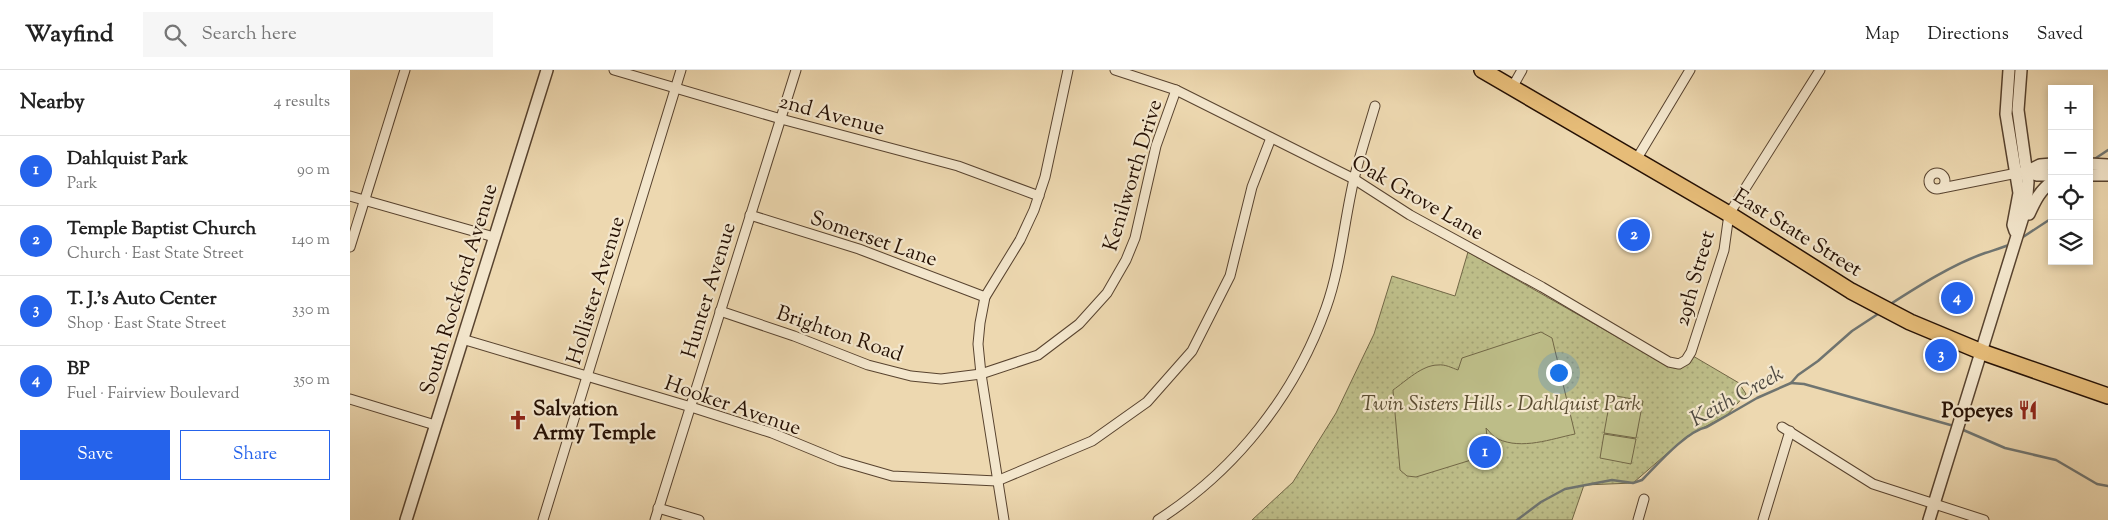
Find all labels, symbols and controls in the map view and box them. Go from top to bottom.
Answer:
search box [143,12,493,57]
text: Wayfind [25,18,113,52]
icon: search [161,21,189,49]
text: Search here [201,21,297,48]
text: Map [1865,22,1900,48]
text: Directions [1928,22,2009,48]
text: Saved [2037,22,2083,48]
map controls [2048,85,2093,265]
button: + [2048,85,2093,130]
street label: 2nd Avenue [775,87,888,144]
text: Nearby [20,88,85,118]
text: 4 results [274,91,330,114]
street label: Kenilworth Drive [1097,96,1171,255]
button: − [2048,130,2093,175]
text: Dahlquist Park [67,146,188,173]
street label: Oak Grove Lane [1345,149,1489,249]
text: 1 [33,159,39,182]
text: 90 m [297,159,330,182]
text: Park [67,173,98,196]
button: locate [2048,175,2093,220]
street label: South Rockford Avenue [413,180,506,399]
street label: East State Street [1727,182,1867,285]
street label: Somerset Lane [806,204,941,276]
street label: Hollister Avenue [560,213,634,368]
text: Temple Baptist Church [67,216,256,243]
pin: 2 [1618,216,1650,254]
street label: Hunter Avenue [675,219,745,362]
button: layers [2048,220,2093,265]
street label: 29th Street [1668,227,1724,330]
text: 2 [32,229,40,252]
text: 140 m [292,229,330,252]
text: Church · East State Street [67,243,244,266]
pin: 4 [1941,279,1973,317]
text: T. J.'s Auto Center [67,286,217,313]
text: 3 [33,299,39,322]
text: 330 m [292,299,330,322]
street label: Brighton Road [772,299,907,371]
text: Shop · East State Street [67,313,226,336]
pin: 3 [1925,336,1957,374]
text: BP [67,356,90,383]
water label: Keith Creek [1685,359,1790,436]
your location [1546,360,1572,386]
text: 4 [32,369,40,392]
text: 350 m [293,369,330,392]
street label: Hooker Avenue [660,369,805,444]
text: Fuel · Fairview Boulevard [67,383,240,406]
park label: Twin Sisters Hills - Dahlquist Park [1361,390,1642,420]
place label: Salvation Army Temple [533,395,656,449]
place label: Popeyes [1942,397,2013,427]
restaurant icon: Popeyes [2017,399,2039,421]
church icon: Salvation Army Temple [507,409,529,431]
button: Save [20,430,170,480]
button: Share [180,430,330,480]
pin: 1 [1469,433,1501,471]

